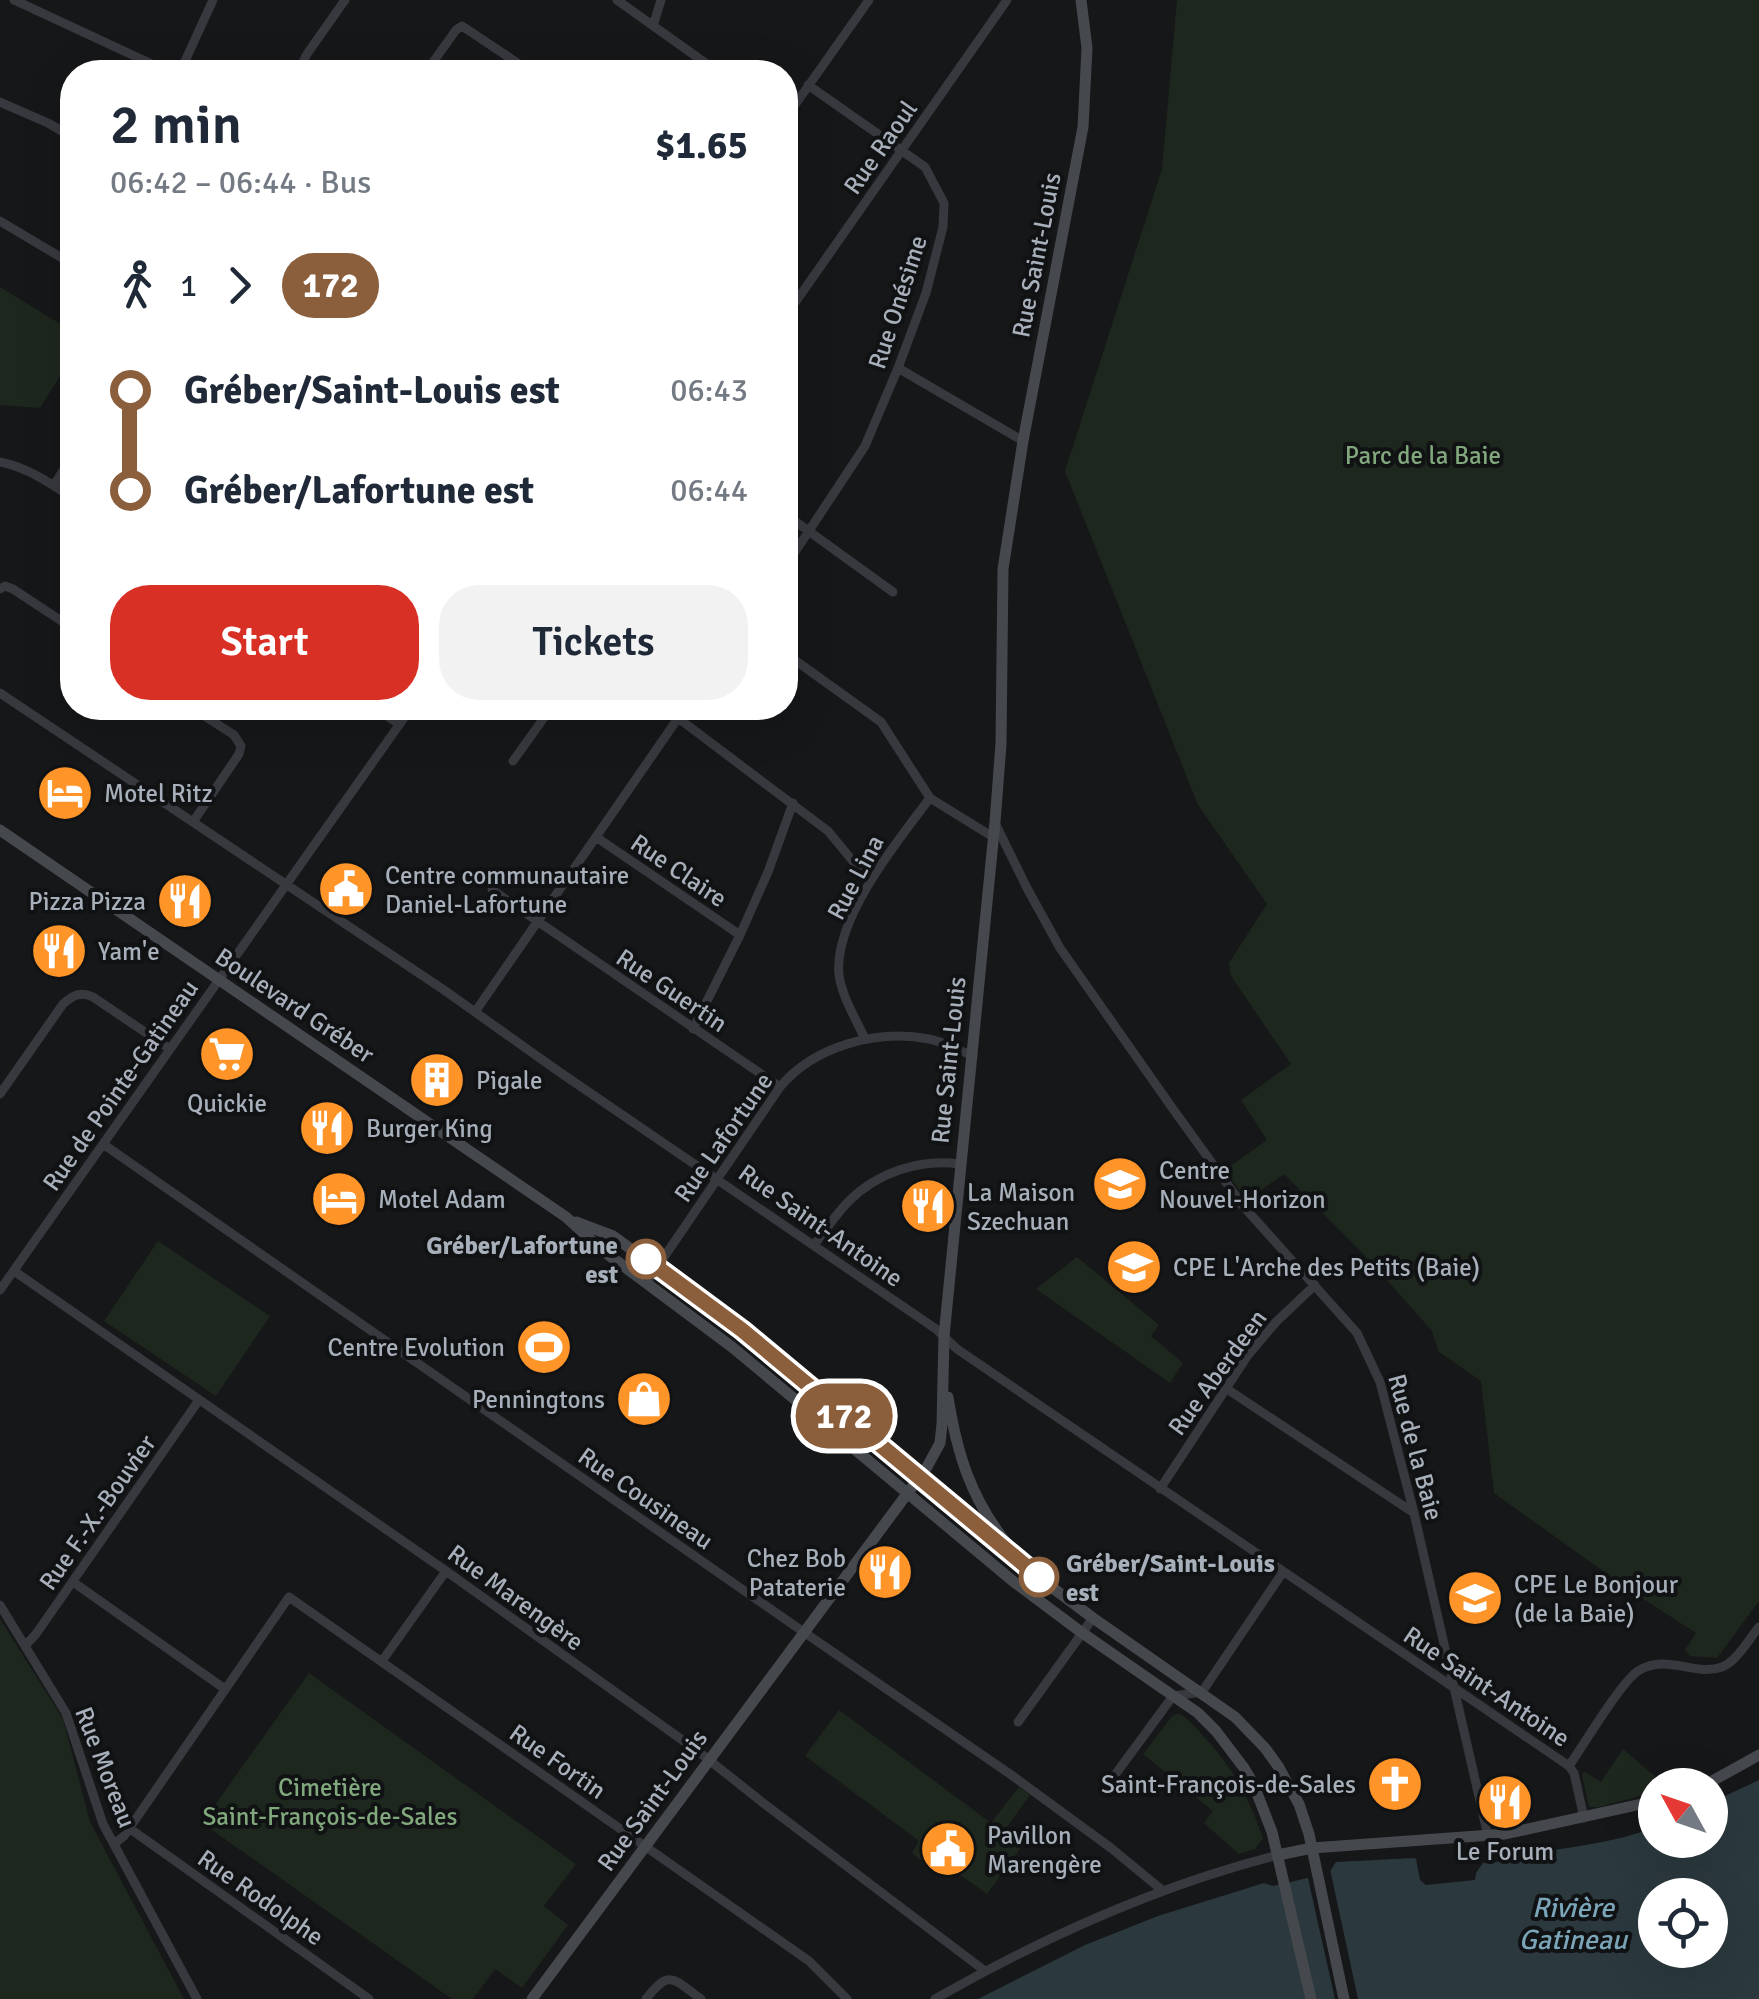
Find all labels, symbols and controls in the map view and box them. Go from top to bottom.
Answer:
text: 2 min [110,91,242,159]
street label: Rue Raoul [837,94,924,200]
text: $1.65 [655,122,748,169]
text: 06:42 – 06:44 · Bus [110,163,371,202]
street label: Rue Saint-Louis [1005,170,1068,340]
street label: Rue Onésime [861,231,934,373]
icon: walk [110,258,165,313]
icon: forward [212,258,267,313]
text: 172 [302,264,359,307]
text: 1 [180,266,197,305]
text: Gréber/Saint-Louis est [184,367,560,414]
text: 06:43 [670,371,748,410]
park label: Parc de la Baie [1345,440,1501,471]
text: Gréber/Lafortune est [184,467,534,514]
text: 06:44 [670,471,748,510]
button: Start [110,585,419,700]
button: Tickets [439,585,748,700]
hotel icon: Motel Ritz [35,763,95,823]
place label: Motel Ritz [104,778,213,809]
street label: Rue Claire [625,827,733,914]
street label: Rue Lina [820,829,891,925]
public building icon: Centre communautaire Daniel-Lafortune [316,859,376,919]
place label: Centre communautaire Daniel-Lafortune [385,860,629,920]
restaurant icon: Pizza Pizza [155,871,215,931]
place label: Pizza Pizza [29,886,146,917]
restaurant icon: Yam'e [29,921,89,981]
place label: Yam'e [98,936,160,967]
street label: Boulevard Gréber [209,941,381,1070]
street label: Rue Guertin [610,942,733,1039]
street label: Rue de Pointe-Gatineau [36,974,205,1197]
street label: Rue Saint-Louis [924,975,973,1145]
supermarket icon: Quickie [197,1024,257,1084]
building icon: Pigale [407,1050,467,1110]
place label: Pigale [476,1065,542,1096]
street label: Rue Lafortune [667,1067,779,1208]
place label: Quickie [187,1088,267,1119]
restaurant icon: Burger King [297,1098,357,1158]
place label: Burger King [366,1113,493,1144]
school or university icon: Centre Nouvel-Horizon [1090,1154,1150,1214]
place label: Centre Nouvel-Horizon [1159,1155,1326,1215]
street label: Rue Saint-Antoine [732,1157,909,1294]
hotel icon: Motel Adam [309,1169,369,1229]
restaurant icon: La Maison Szechuan [898,1176,958,1236]
place label: La Maison Szechuan [967,1177,1075,1237]
place label: Motel Adam [378,1184,506,1215]
place label: Gréber/Lafortune est [426,1230,618,1290]
school or university icon: CPE L'Arche des Petits (Baie) [1104,1237,1164,1297]
marker: Gréber/Lafortune est [627,1240,665,1278]
place label: CPE L'Arche des Petits (Baie) [1173,1252,1480,1283]
street label: Rue Aberdeen [1161,1303,1273,1441]
sports icon: Centre Evolution [514,1317,574,1377]
place label: Centre Evolution [328,1332,505,1363]
shop icon: Penningtons [614,1369,674,1429]
street label: Rue de la Baie [1381,1371,1450,1524]
place label: Penningtons [472,1384,605,1415]
line badge: 172 [786,1384,902,1448]
text: 172 [816,1395,872,1438]
street label: Rue F.-X.-Bouvier [32,1428,163,1596]
street label: Rue Cousineau [572,1440,719,1556]
street label: Rue Marengère [442,1538,590,1657]
restaurant icon: Chez Bob Pataterie [855,1542,915,1602]
place label: Chez Bob Pataterie [747,1543,846,1603]
place label: Gréber/Saint-Louis est [1066,1548,1275,1608]
marker: Gréber/Saint-Louis est [1020,1558,1058,1596]
school or university icon: CPE Le Bonjour (de la Baie) [1445,1568,1505,1628]
place label: CPE Le Bonjour (de la Baie) [1514,1569,1679,1629]
street label: Rue Saint-Antoine [1398,1619,1576,1754]
street label: Rue Moreau [68,1702,143,1832]
street label: Rue Fortin [504,1717,612,1806]
street label: Rue Saint-Louis [591,1723,714,1877]
church icon: Saint-François-de-Sales [1365,1754,1425,1814]
north arrow [1638,1768,1728,1858]
map controls [1638,1768,1728,1968]
place label: Saint-François-de-Sales [1101,1769,1356,1800]
park label: Cimetière Saint-François-de-Sales [202,1772,458,1832]
restaurant icon: Le Forum [1475,1772,1535,1832]
public building icon: Pavillon Marengère [918,1819,978,1879]
place label: Pavillon Marengère [987,1820,1102,1880]
place label: Le Forum [1456,1836,1554,1867]
street label: Rue Rodolphe [192,1843,330,1952]
button: locate [1638,1878,1728,1968]
water label: Rivière Gatineau [1519,1891,1629,1957]

